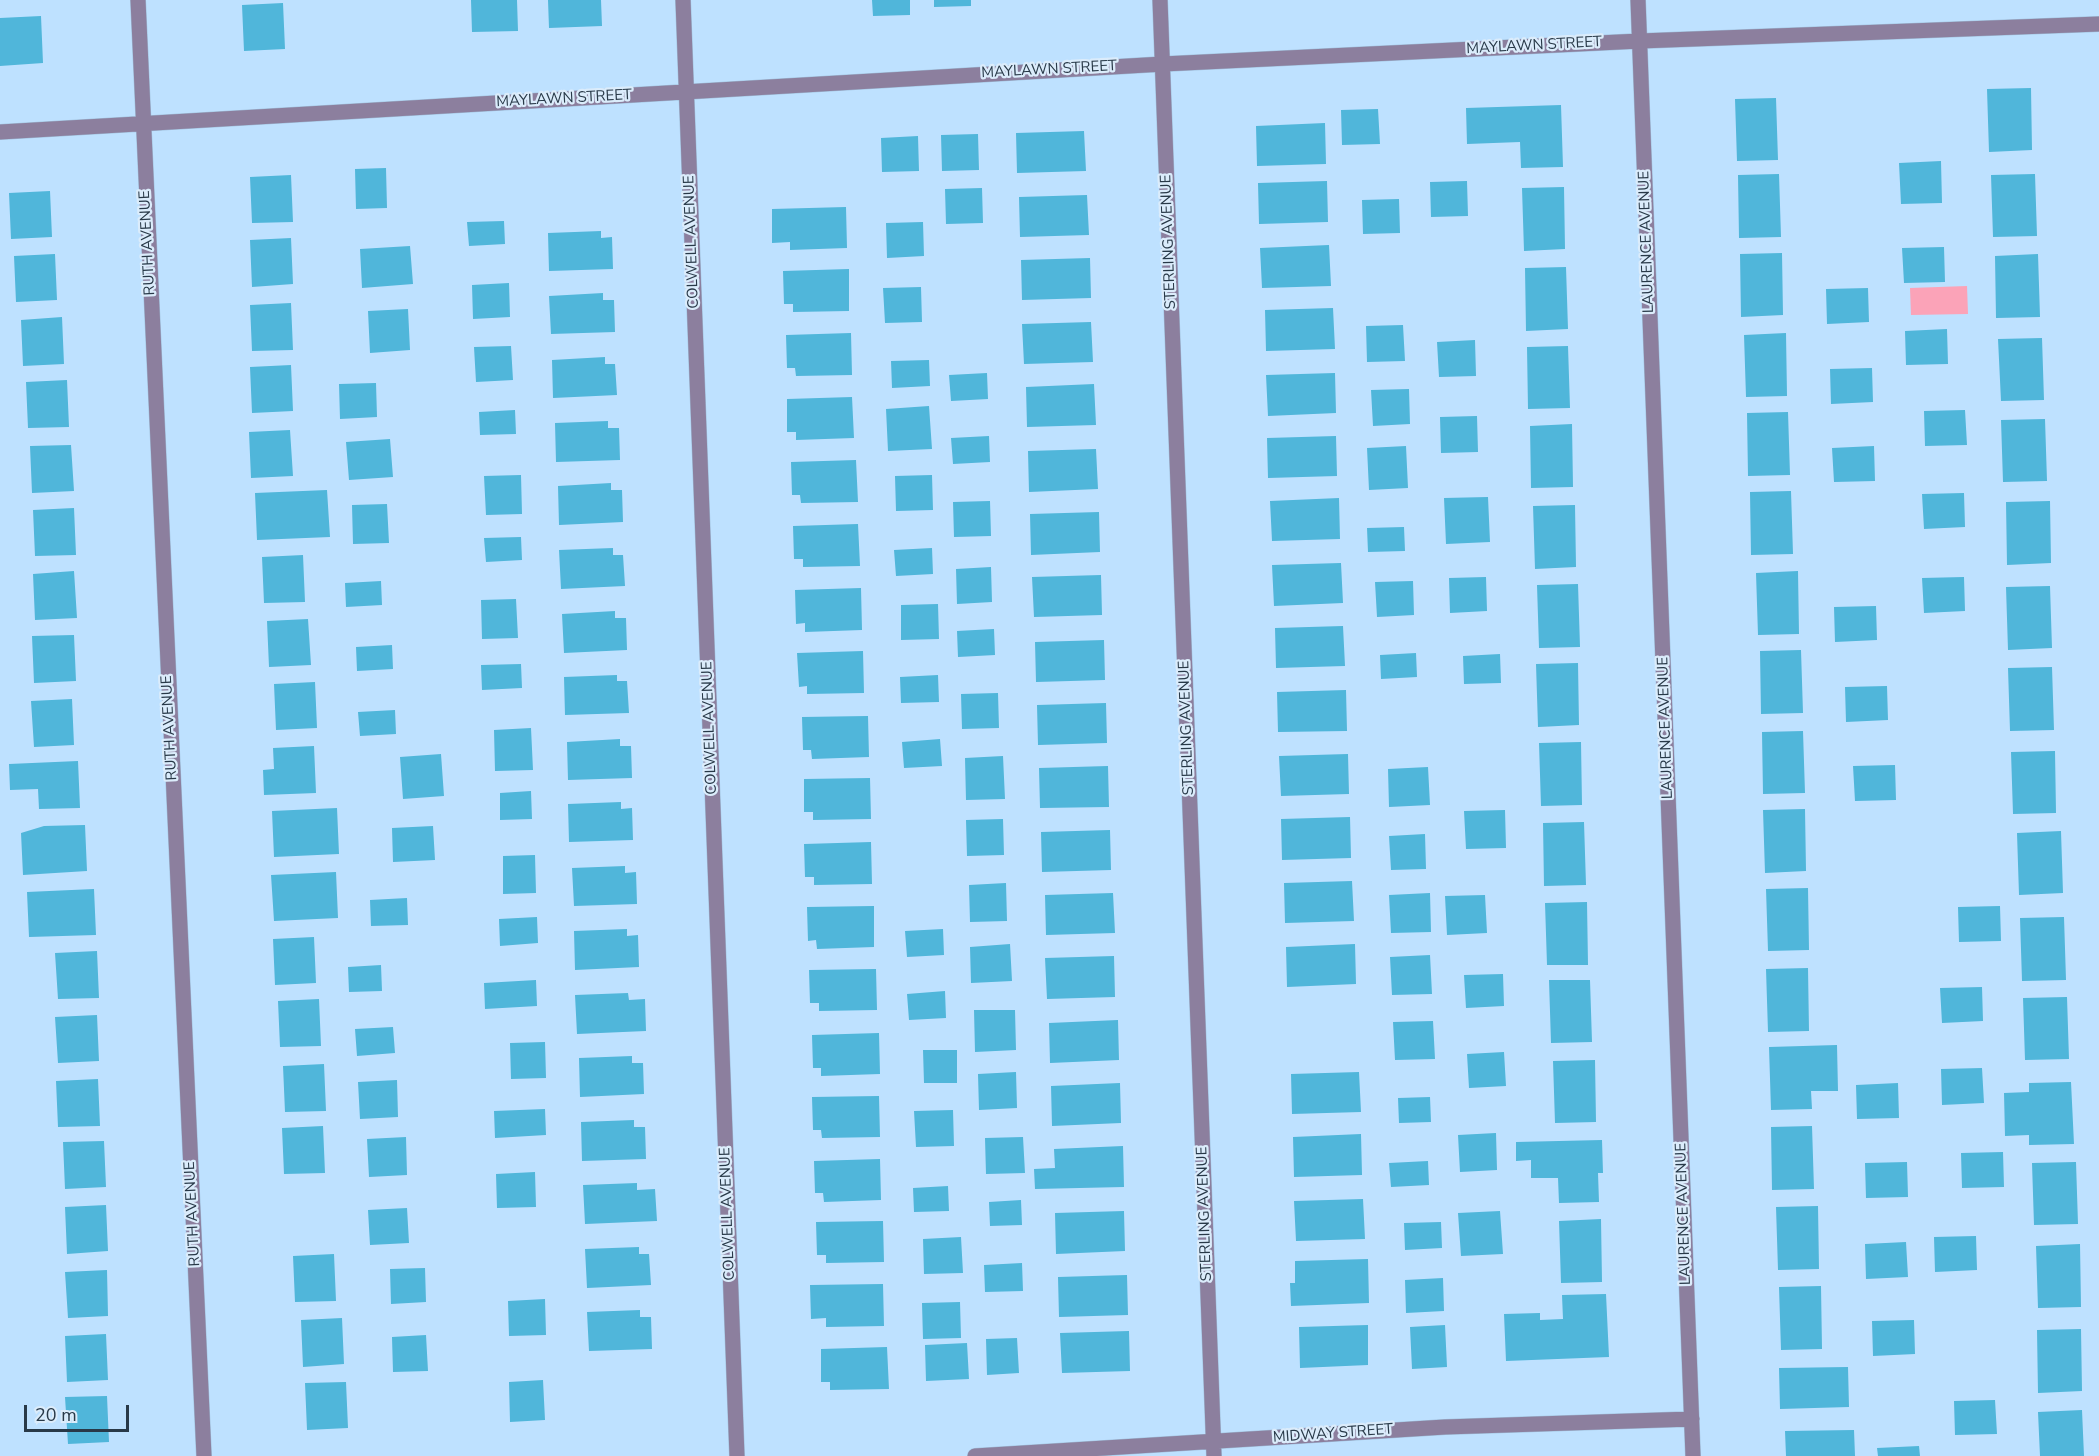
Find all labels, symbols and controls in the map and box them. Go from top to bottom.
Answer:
street label: MAYLAWN STREET [1466,33,1602,59]
street label: MAYLAWN STREET [981,57,1117,83]
street label: MAYLAWN STREET [496,86,632,112]
street label: LAURENCE AVENUE [1636,171,1658,313]
street label: STERLING AVENUE [1158,174,1180,310]
street label: COLWELL AVENUE [681,175,703,309]
street label: RUTH AVENUE [136,190,160,296]
street label: LAURENCE AVENUE [1655,657,1677,799]
street label: STERLING AVENUE [1176,660,1198,796]
street label: COLWELL AVENUE [699,661,721,795]
street label: RUTH AVENUE [158,675,182,781]
street label: LAURENCE AVENUE [1673,1143,1695,1285]
street label: STERLING AVENUE [1194,1146,1216,1282]
street label: COLWELL AVENUE [717,1147,739,1281]
street label: RUTH AVENUE [181,1161,205,1267]
scale bar [27,1393,132,1431]
text: 20 m [35,1403,77,1427]
street label: MIDWAY STREET [1272,1421,1394,1447]

